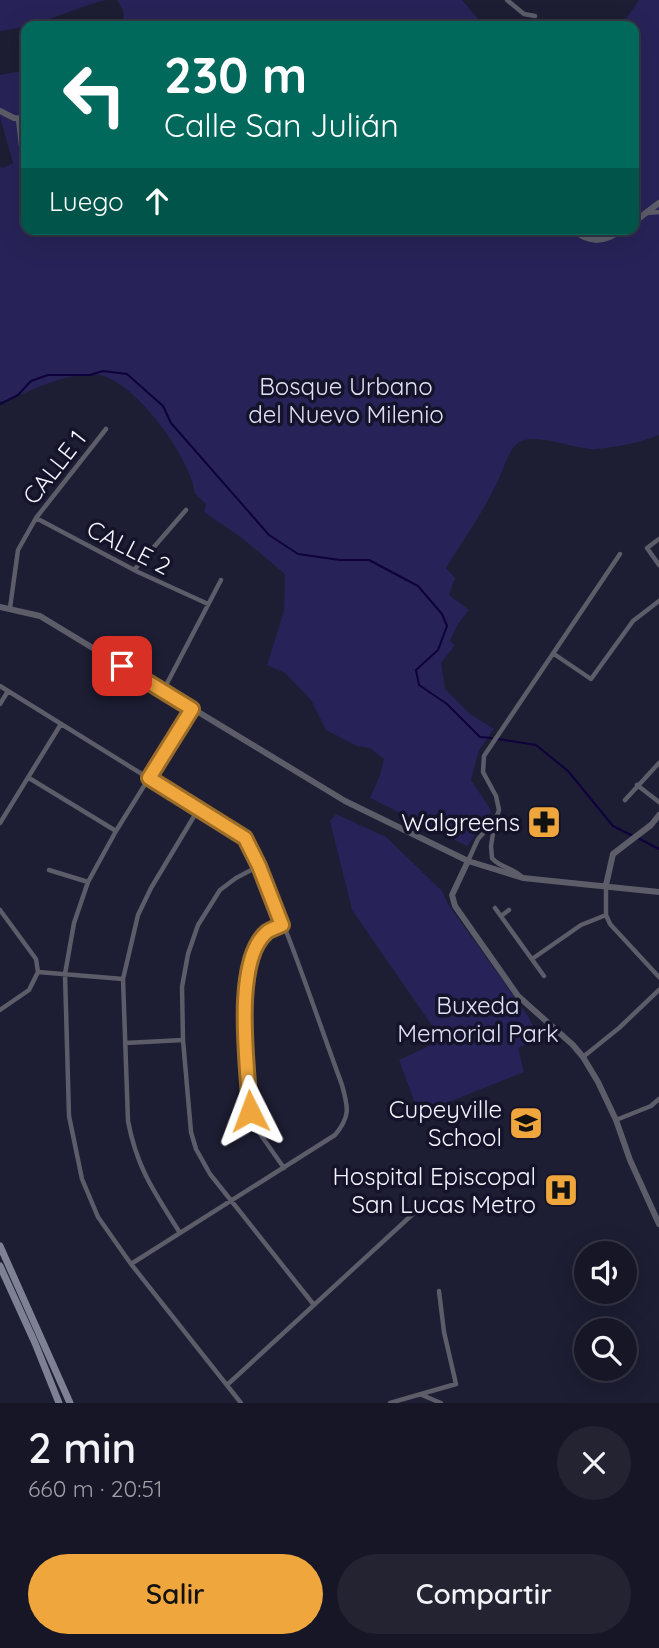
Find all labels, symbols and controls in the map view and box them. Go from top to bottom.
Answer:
text: 230 m [164,44,307,105]
icon: left [49,49,140,140]
text: Calle San Julián [164,105,399,145]
icon: ahead [138,182,176,220]
text: Luego [49,185,124,218]
park label: Bosque Urbano del Nuevo Milenio [248,371,444,429]
street label: CALLE 1 [16,424,92,510]
street label: CALLE 2 [82,513,176,581]
pin [92,636,152,696]
icon: arrive [103,647,141,685]
pharmacy icon: Walgreens [525,803,563,841]
place label: Walgreens [401,807,520,837]
park label: Buxeda Memorial Park [397,990,559,1048]
position arrow [213,1074,287,1148]
place label: Cupeyville School [389,1094,502,1152]
school or university icon: Cupeyville School [507,1104,545,1142]
place label: Hospital Episcopal San Lucas Metro [332,1161,536,1219]
hospital icon: Hospital Episcopal San Lucas Metro [542,1171,580,1209]
map controls [574,1241,637,1381]
button: sound [574,1241,637,1304]
button: search [574,1318,637,1381]
text: 2 min [28,1421,136,1474]
button: close [557,1426,631,1500]
text: 660 m · 20:51 [28,1474,163,1503]
button: Salir [28,1554,323,1634]
button: Compartir [337,1554,631,1634]

